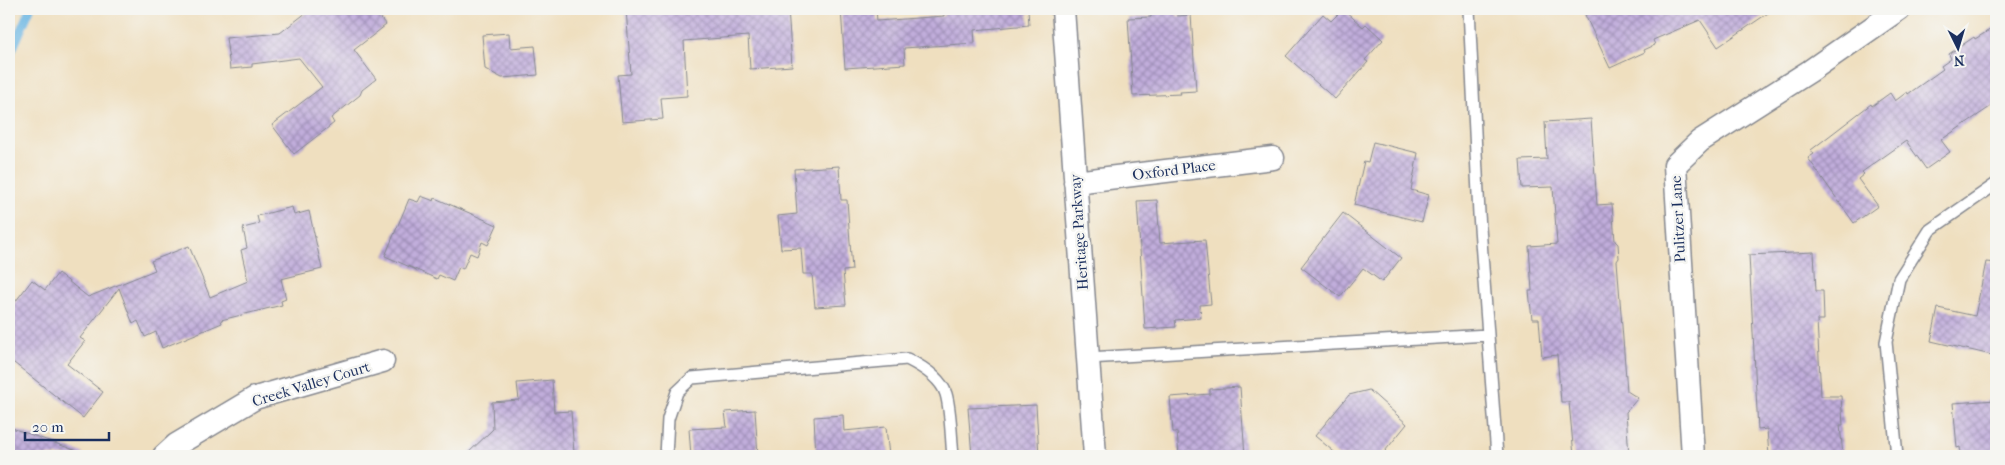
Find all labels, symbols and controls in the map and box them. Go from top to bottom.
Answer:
north arrow [1932,22,1982,72]
text: N [1953,52,1965,69]
street label: Oxford Place [1131,156,1217,184]
street label: Heritage Parkway [1066,172,1092,291]
street label: Pulitzer Lane [1667,174,1689,263]
street label: Creek Valley Court [250,357,373,410]
scale bar [25,410,109,442]
text: 20 m [32,418,64,436]

